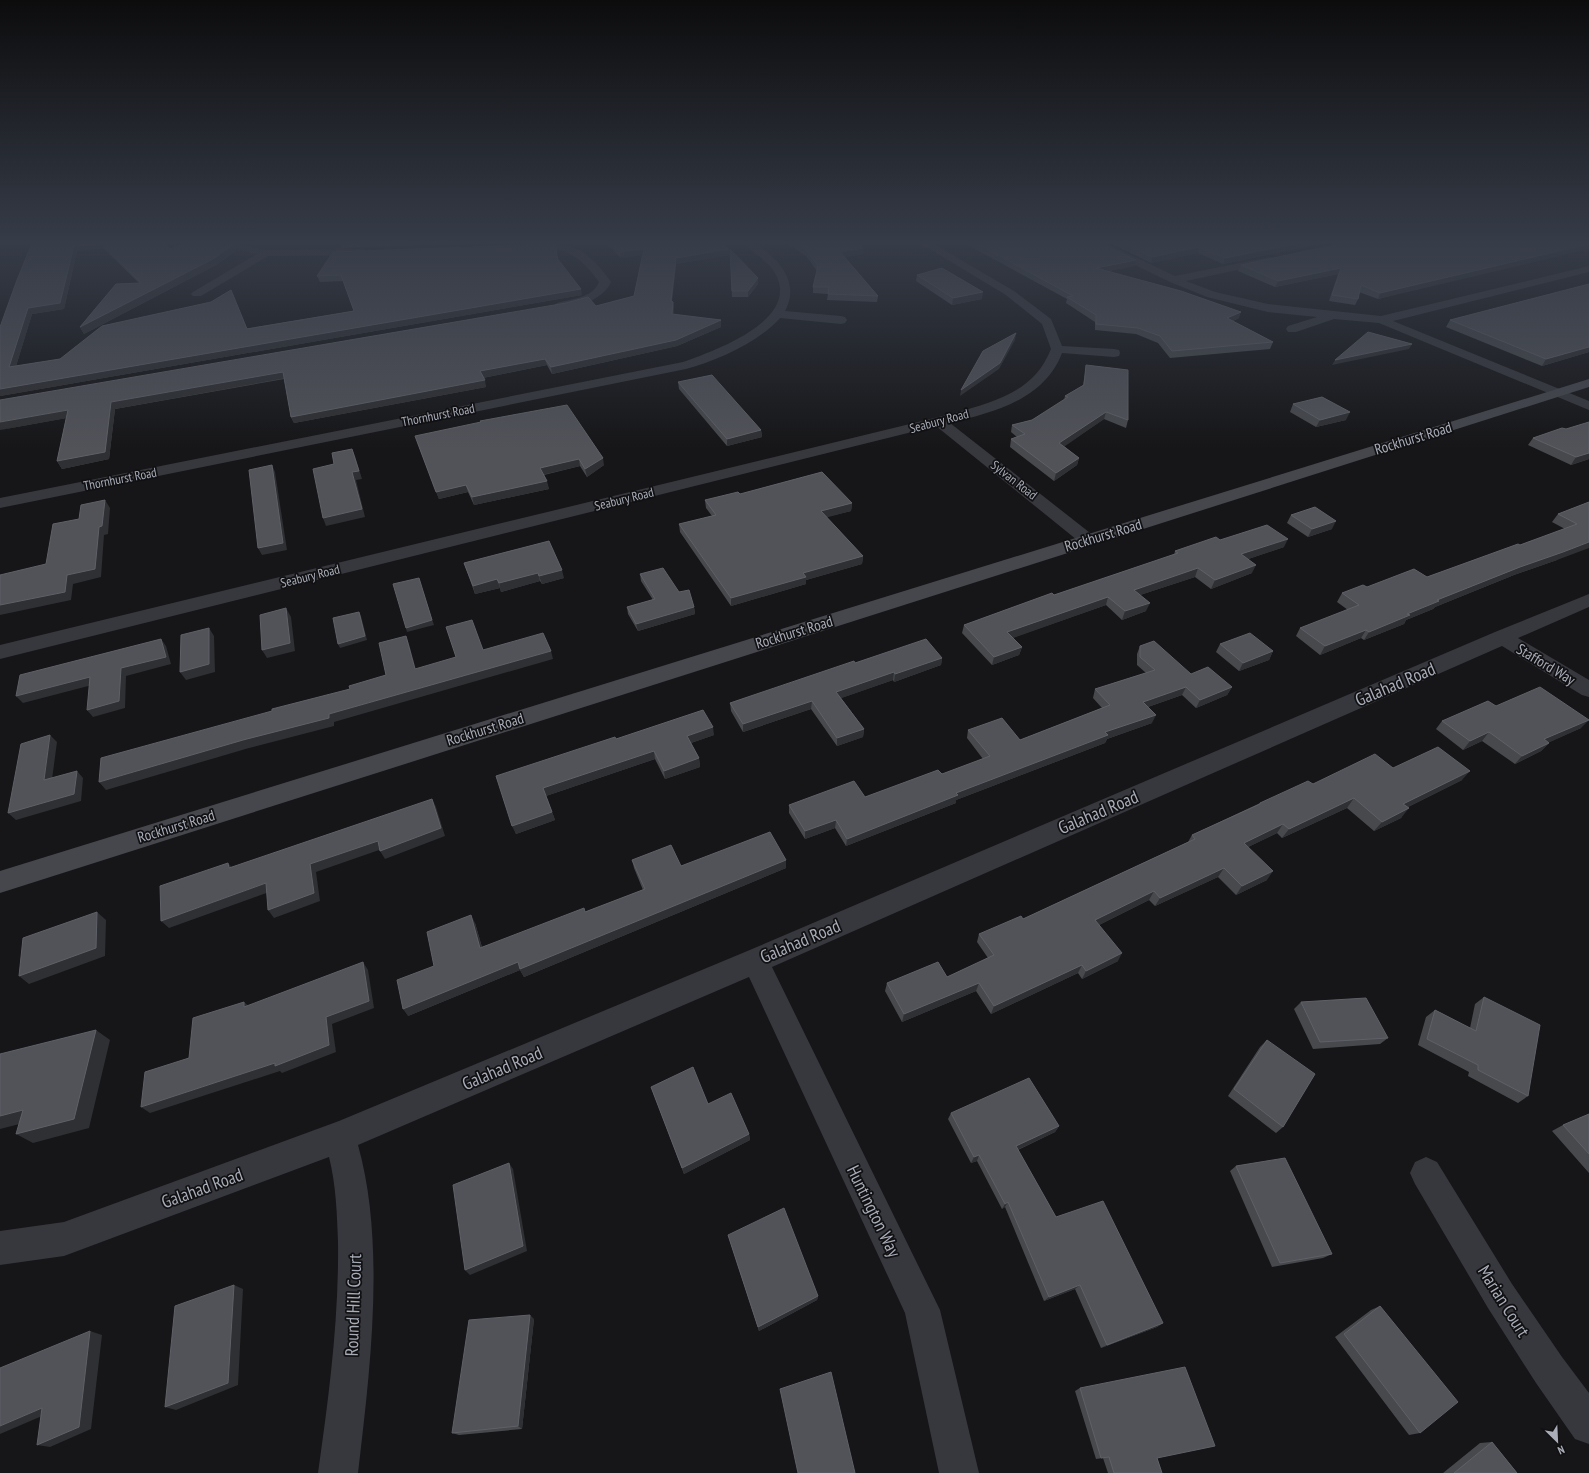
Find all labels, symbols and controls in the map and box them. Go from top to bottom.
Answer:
street label: Thornhurst Road [400,400,476,430]
street label: Seabury Road [908,405,970,437]
street label: Rockhurst Road [1372,417,1454,459]
street label: Sylvan Road [987,457,1041,503]
street label: Thornhurst Road [82,464,158,494]
street label: Seabury Road [593,483,655,515]
street label: Rockhurst Road [1062,514,1144,556]
street label: Seabury Road [279,560,341,592]
street label: Rockhurst Road [753,611,835,653]
street label: Stafford Way [1513,639,1579,689]
street label: Galahad Road [1351,657,1439,711]
street label: Rockhurst Road [444,708,526,750]
street label: Galahad Road [1054,785,1142,839]
street label: Rockhurst Road [135,805,217,847]
street label: Galahad Road [756,914,844,968]
street label: Galahad Road [458,1041,546,1095]
street label: Huntington Way [842,1161,906,1261]
street label: Galahad Road [158,1163,246,1213]
street label: Round Hill Court [340,1253,366,1357]
street label: Marian Court [1473,1261,1535,1341]
north arrow [1537,1421,1577,1461]
text: N [1555,1443,1567,1458]

